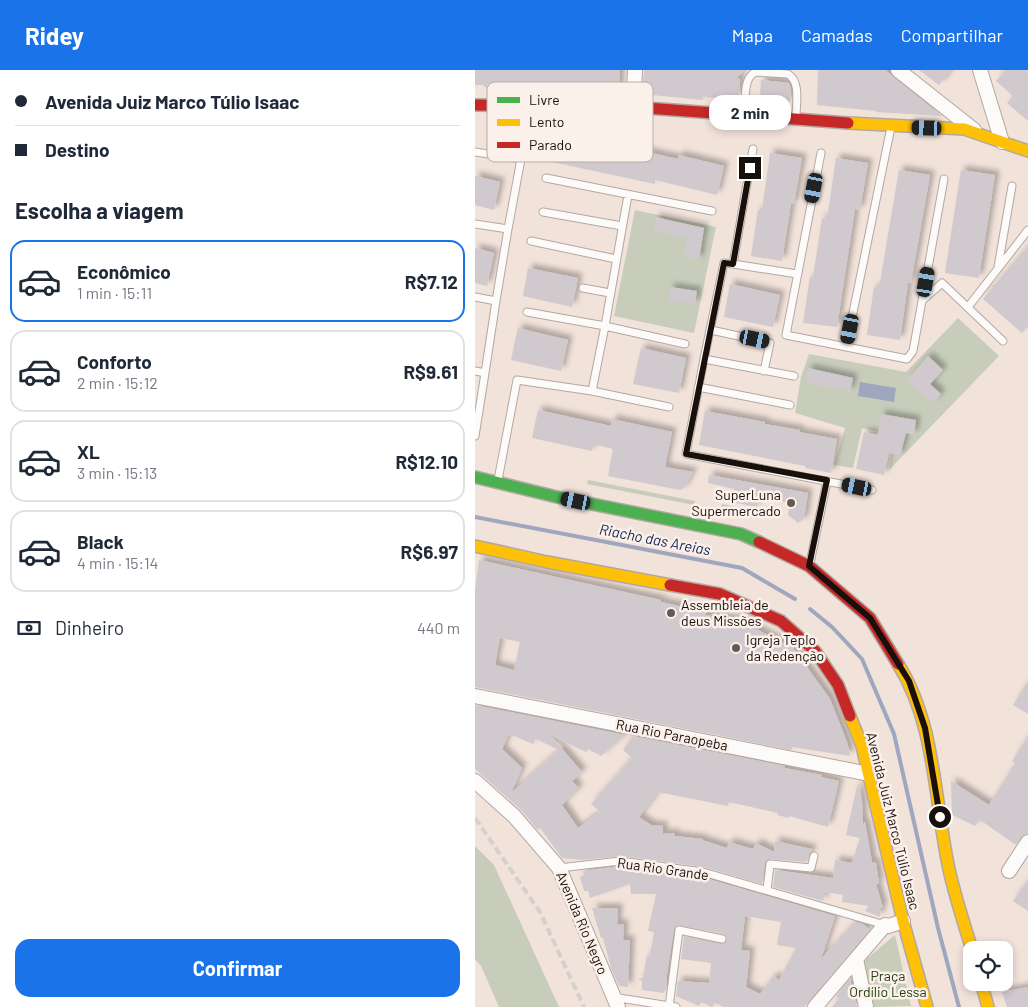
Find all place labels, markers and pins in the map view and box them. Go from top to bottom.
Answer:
place label: SuperLuna Supermercado [691,486,781,519]
marker: SuperLuna Supermercado [785,497,797,509]
place label: Assembleia de deus Missões [681,596,769,629]
marker: Assembleia de deus Missões [665,607,677,619]
place label: Igreja Teplo da Redenção [746,631,824,664]
marker: Igreja Teplo da Redenção [730,642,742,654]

